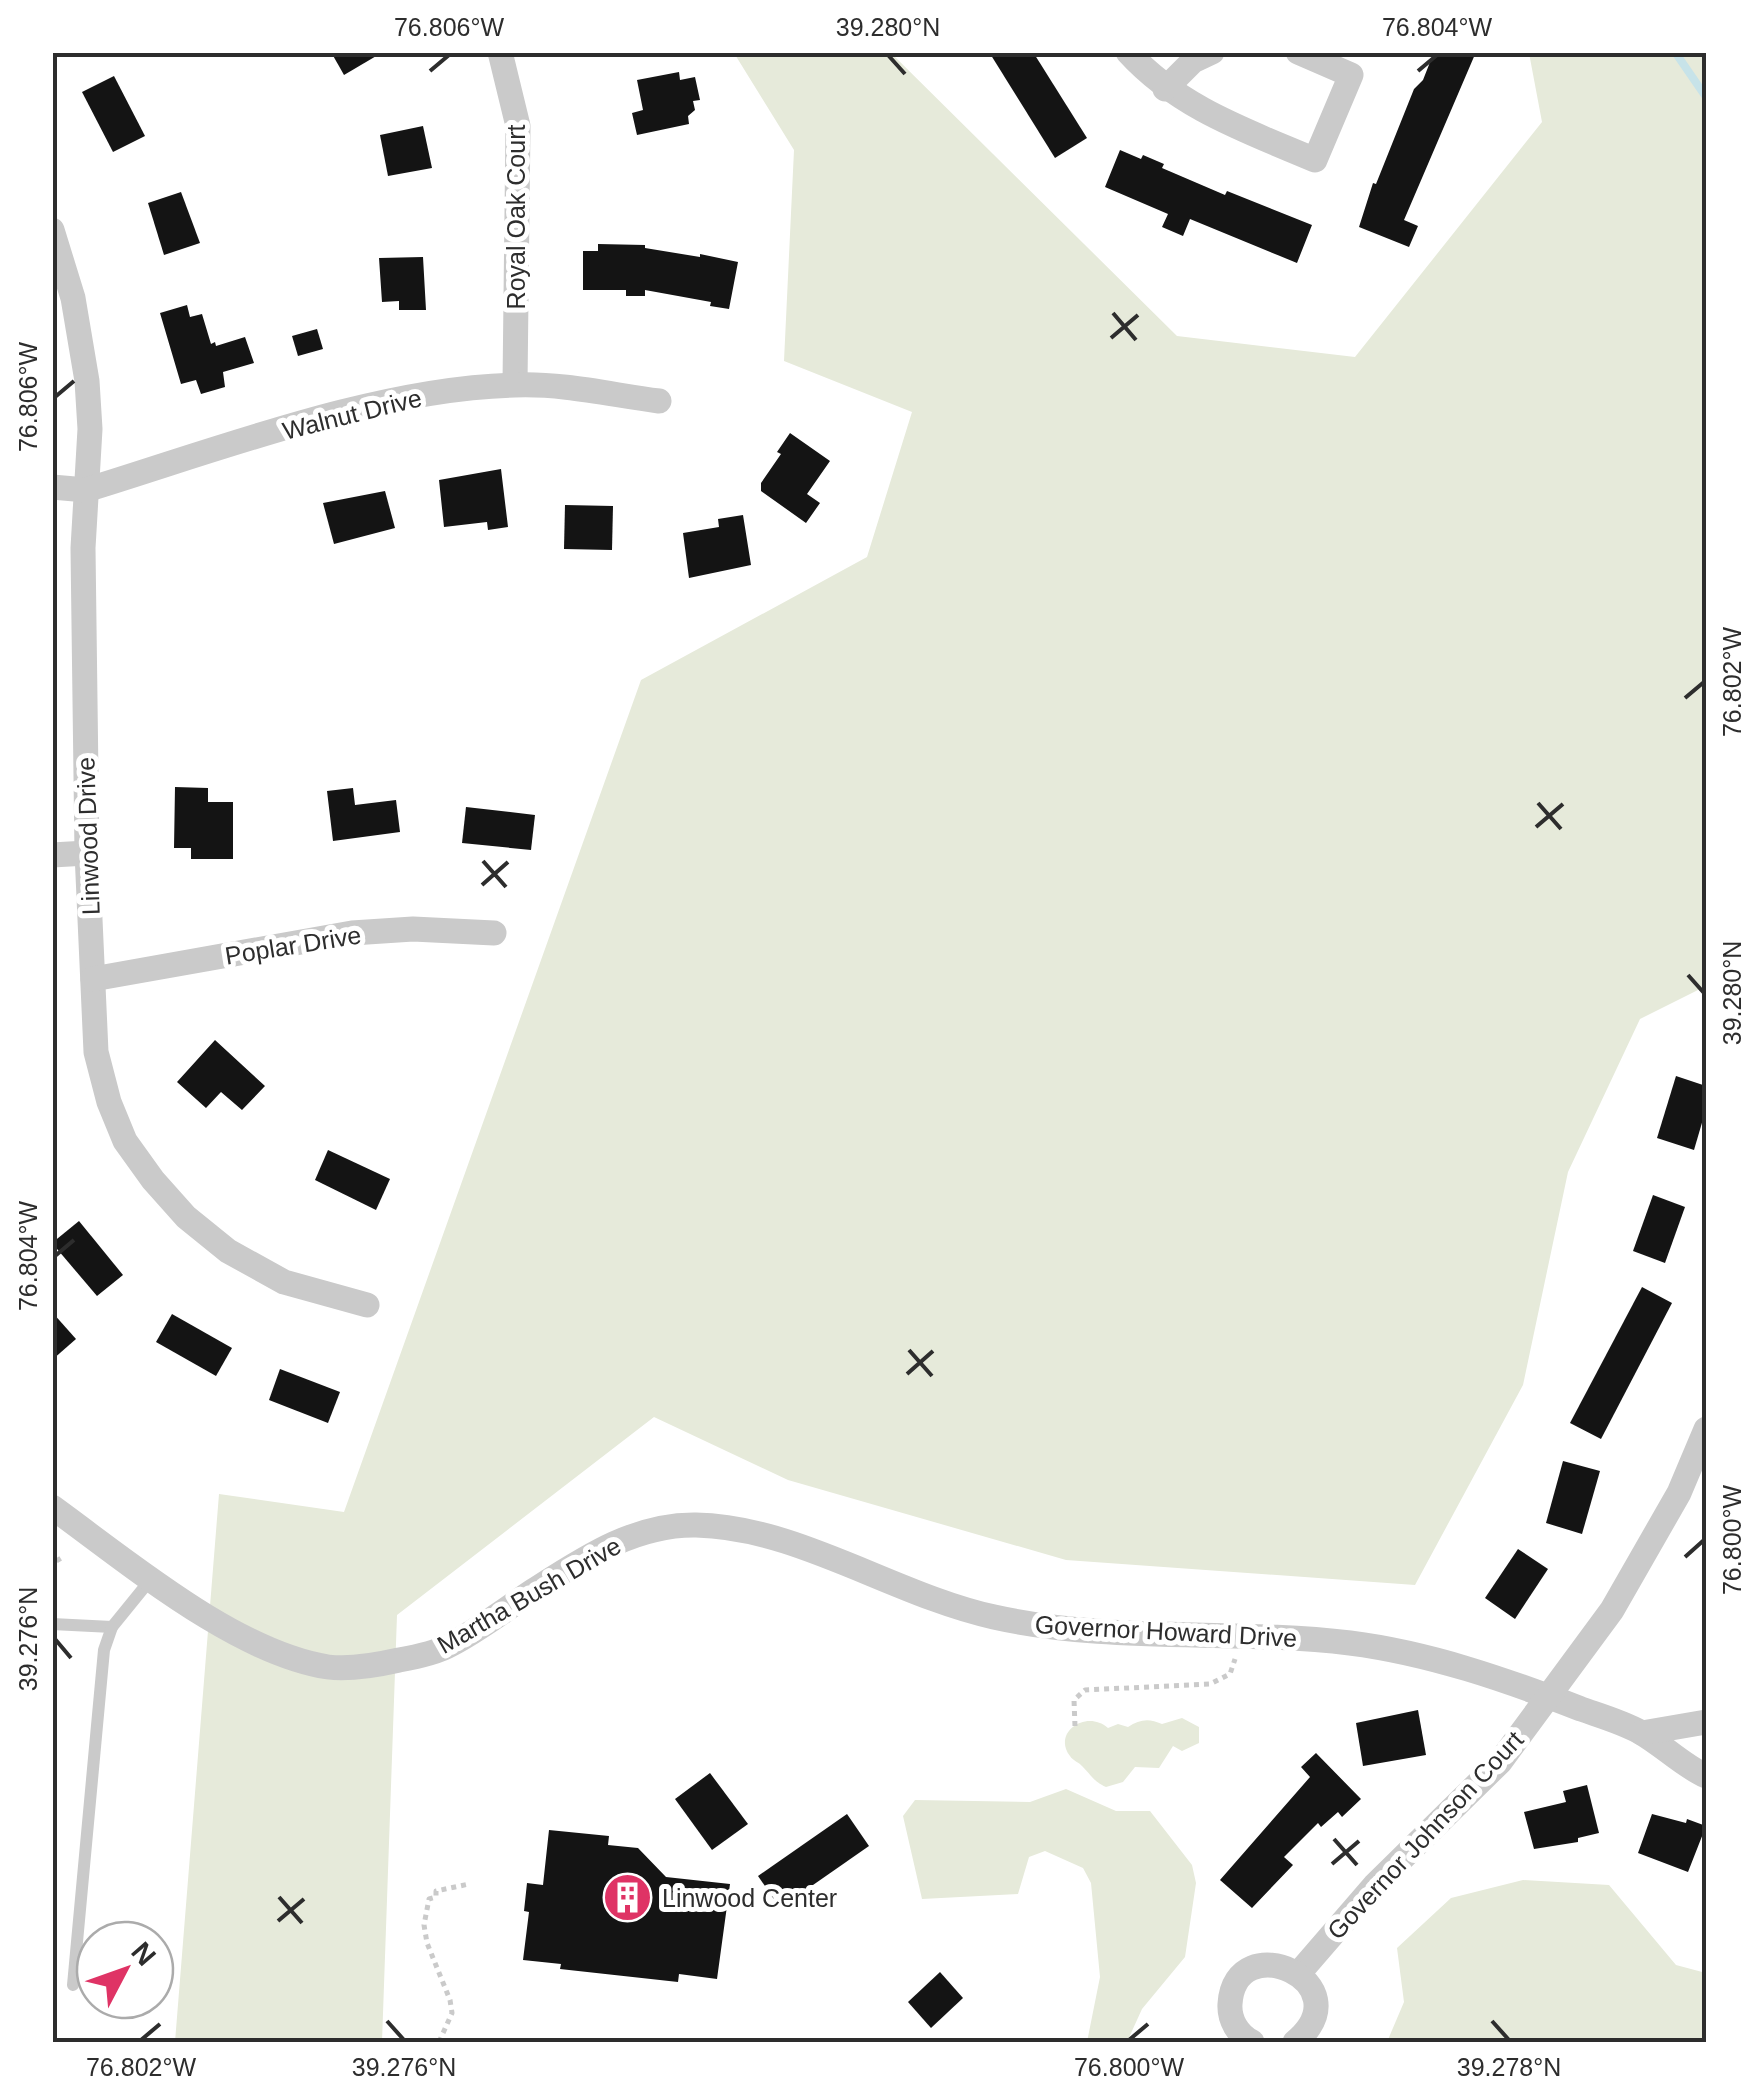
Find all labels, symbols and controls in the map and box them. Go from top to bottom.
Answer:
text: 76.806°W [394,13,504,41]
text: 39.280°N [836,13,940,41]
text: 76.804°W [1382,13,1492,41]
street label: Royal Oak Court [502,125,530,309]
text: 76.806°W [14,342,42,452]
street label: Walnut Drive [280,383,424,445]
text: 76.802°W [1718,627,1746,737]
street label: Linwood Drive [71,756,105,916]
street label: Poplar Drive [223,920,363,970]
text: 39.280°N [1718,941,1746,1045]
text: 76.804°W [14,1201,42,1311]
text: 76.800°W [1718,1485,1746,1595]
street label: Martha Bush Drive [432,1531,626,1659]
text: 39.276°N [14,1587,42,1691]
street label: Governor Howard Drive [1034,1610,1298,1652]
street label: Governor Johnson Court [1321,1725,1529,1945]
building icon: Linwood Center [601,1872,653,1924]
place label: Linwood Center [662,1884,837,1912]
north arrow [75,1920,175,2020]
text: N [125,1936,162,1972]
text: 76.802°W [86,2053,196,2081]
text: 39.276°N [352,2053,456,2081]
text: 76.800°W [1074,2053,1184,2081]
text: 39.278°N [1457,2053,1561,2081]

